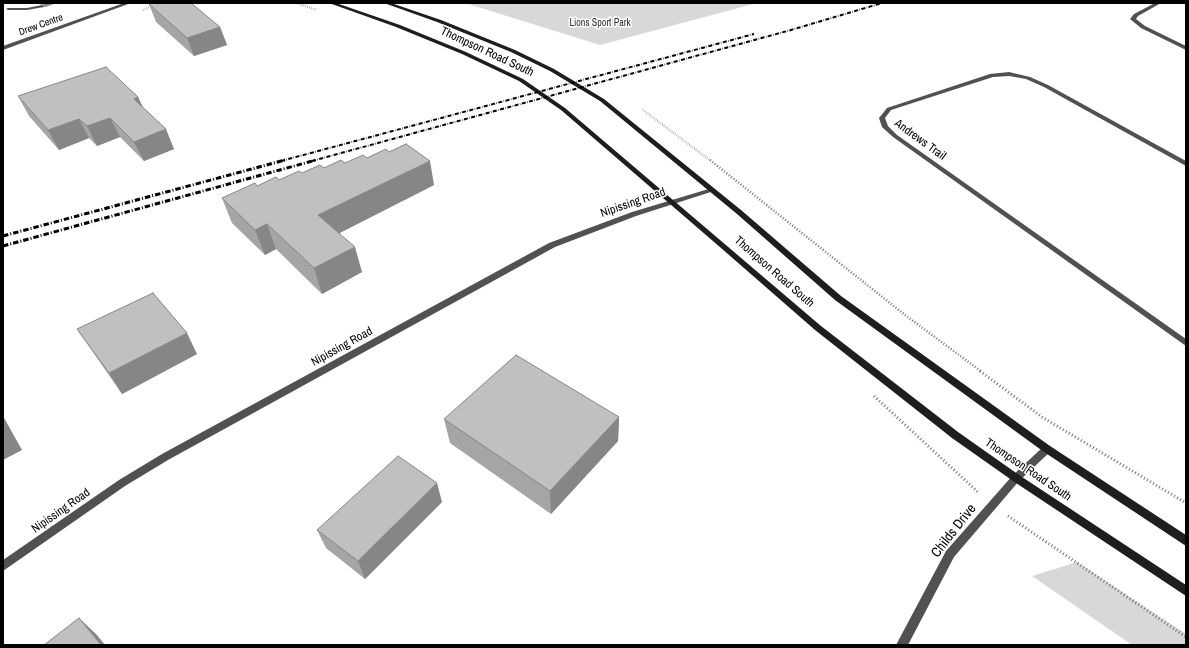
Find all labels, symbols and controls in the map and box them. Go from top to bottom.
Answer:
street label: Drew Centre [17,11,65,39]
park label: Lions Sport Park [569,17,631,29]
street label: Thompson Road South [438,24,536,80]
street label: Andrews Trail [891,116,949,164]
street label: Nipissing Road [599,185,667,221]
street label: Thompson Road South [731,233,817,311]
street label: Nipissing Road [309,324,375,370]
street label: Thompson Road South [982,436,1074,504]
street label: Nipissing Road [29,486,93,536]
street label: Childs Drive [928,501,980,561]

